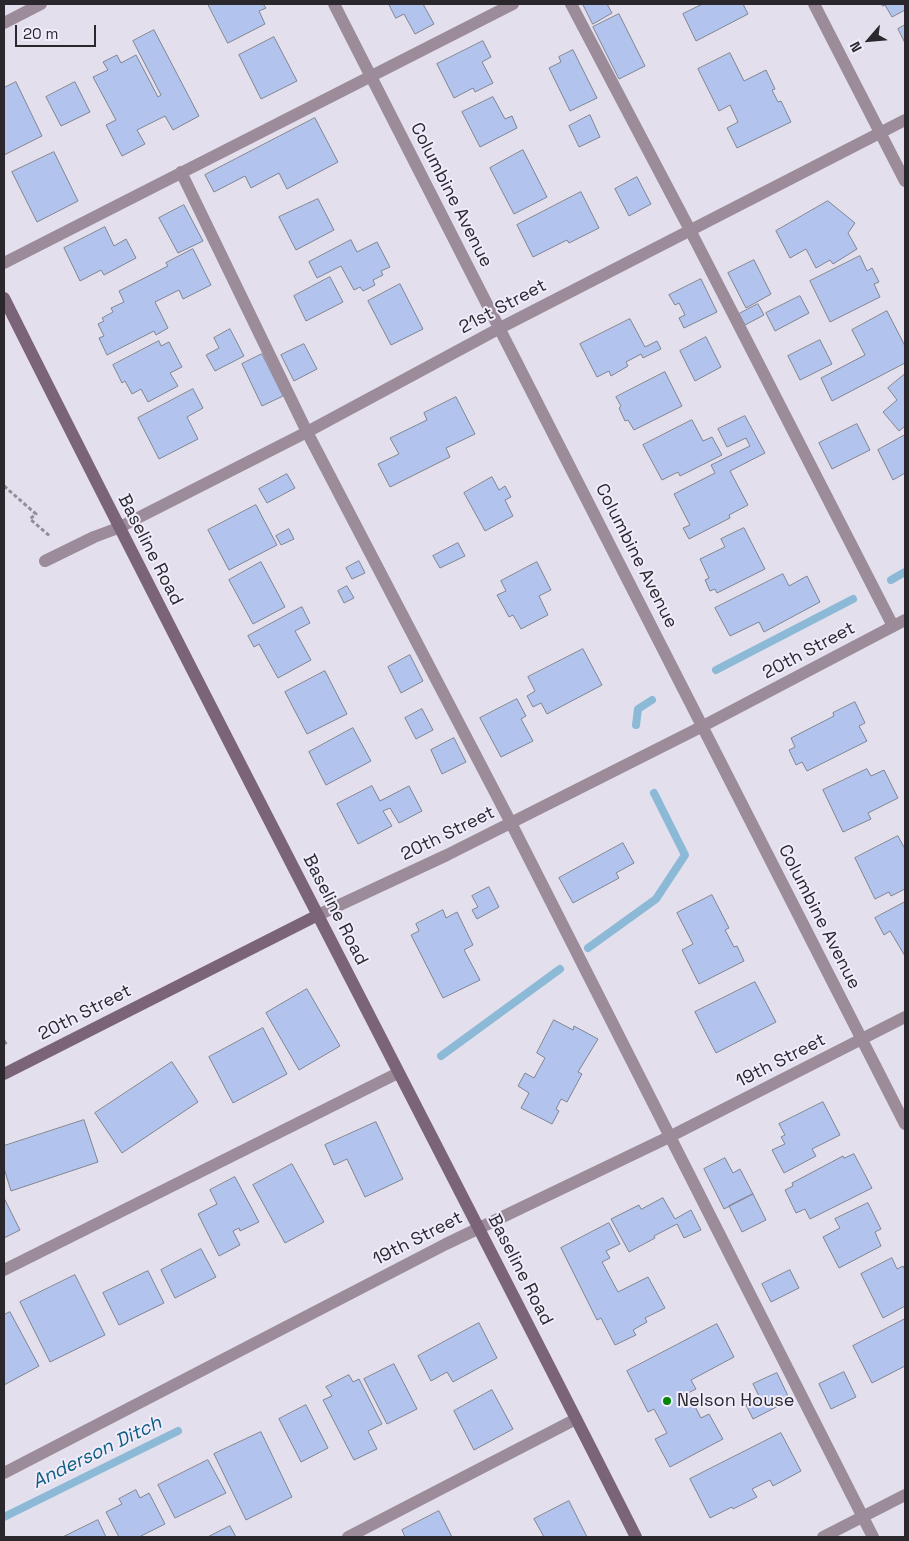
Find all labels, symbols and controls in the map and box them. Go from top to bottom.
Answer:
scale bar [18,15,99,47]
north arrow [844,15,894,65]
text: 20 m [23,24,58,43]
text: N [845,39,866,55]
street label: Columbine Avenue [405,119,497,271]
street label: 21st Street [456,275,550,339]
street label: Columbine Avenue [590,480,682,632]
street label: Baseline Road [113,491,187,609]
street label: 20th Street [759,618,859,684]
street label: 20th Street [398,802,498,866]
street label: Columbine Avenue [773,841,865,993]
street label: Baseline Road [298,851,372,969]
street label: 20th Street [35,980,135,1046]
street label: 19th Street [733,1029,829,1093]
street label: 19th Street [370,1207,466,1271]
street label: Baseline Road [483,1211,557,1329]
place label: Nelson House [677,1390,794,1412]
marker: Nelson House [661,1395,673,1407]
water label: Anderson Ditch [29,1412,165,1494]

